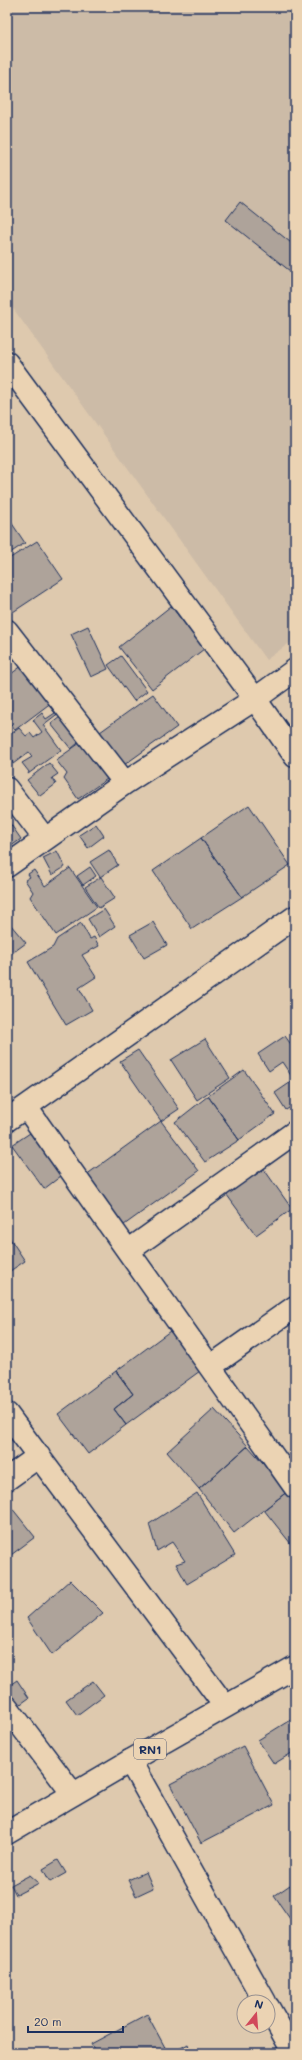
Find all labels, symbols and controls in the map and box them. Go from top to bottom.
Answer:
road number: RN1 [134,1739,166,1759]
north arrow [236,1994,276,2034]
text: N [253,1996,265,2012]
scale bar [28,2008,123,2034]
text: 20 m [34,2013,62,2029]

